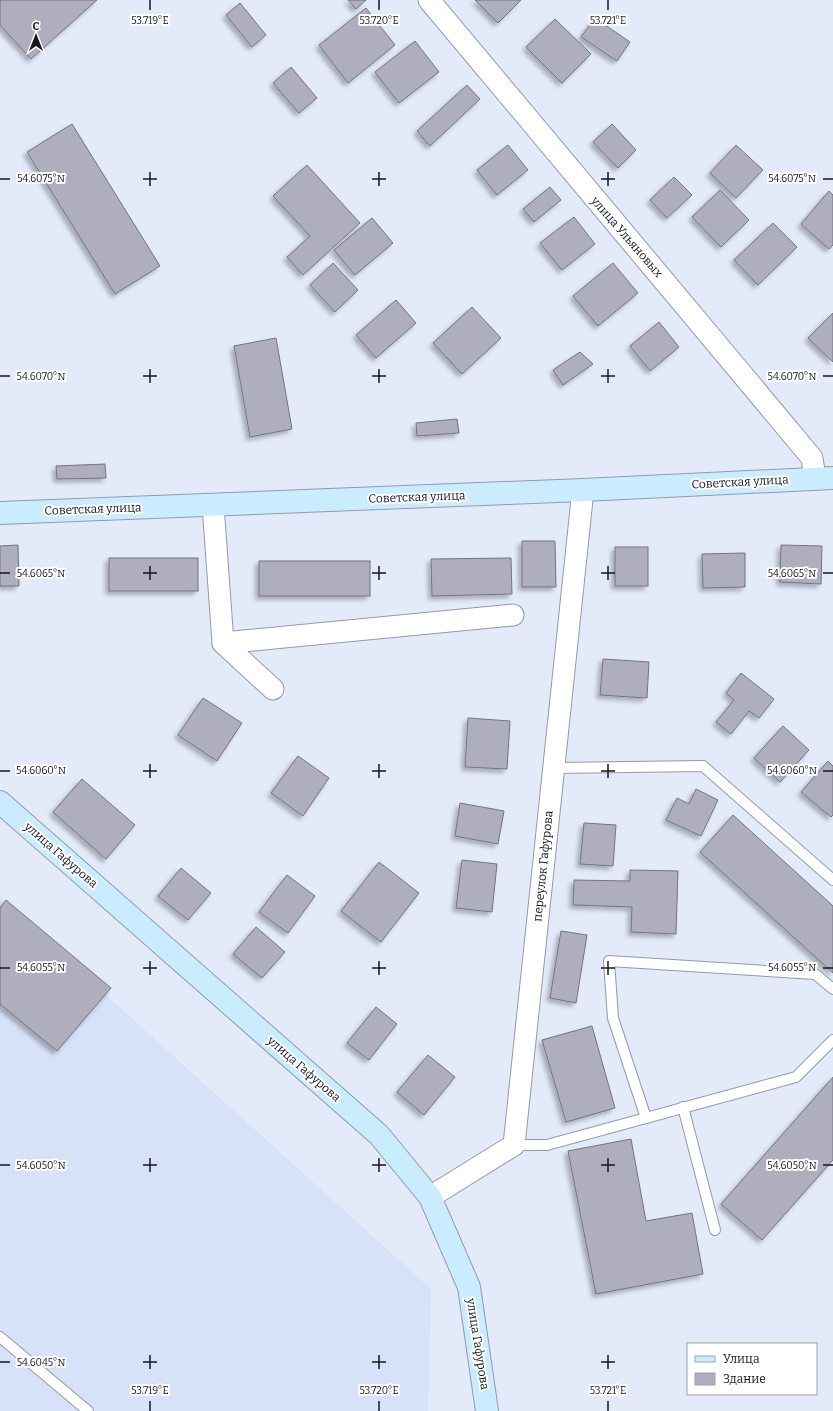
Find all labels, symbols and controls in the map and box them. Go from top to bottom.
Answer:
text: 53.719°E [131,15,169,27]
text: 53.720°E [359,15,399,27]
text: 53.721°E [590,15,626,27]
north arrow [16,16,56,56]
text: С [33,20,40,33]
text: 54.6075°N [17,173,65,185]
text: 54.6075°N [768,173,816,185]
street label: улица Ульяновых [588,193,666,280]
text: 54.6070°N [17,371,65,383]
text: 54.6070°N [768,371,816,383]
street label: Советская улица [691,472,789,492]
street label: Советская улица [368,488,466,506]
street label: Советская улица [44,500,142,518]
text: 54.6065°N [17,568,65,580]
text: 54.6065°N [768,568,816,580]
text: 54.6060°N [16,765,66,777]
text: 54.6060°N [767,765,817,777]
street label: переулок Гафурова [530,809,556,922]
street label: улица Гафурова [21,819,101,891]
text: 54.6055°N [17,962,65,974]
text: 54.6055°N [768,962,816,974]
street label: улица Гафурова [264,1033,344,1105]
text: 54.6050°N [16,1160,66,1172]
text: 54.6050°N [767,1160,817,1172]
street label: улица Гафурова [464,1296,492,1391]
legend [687,1343,817,1395]
text: Улица [723,1352,760,1366]
text: 54.6045°N [17,1357,65,1369]
text: Здание [723,1372,766,1386]
text: 53.719°E [131,1385,169,1397]
text: 53.720°E [359,1385,399,1397]
text: 53.721°E [590,1385,626,1397]

